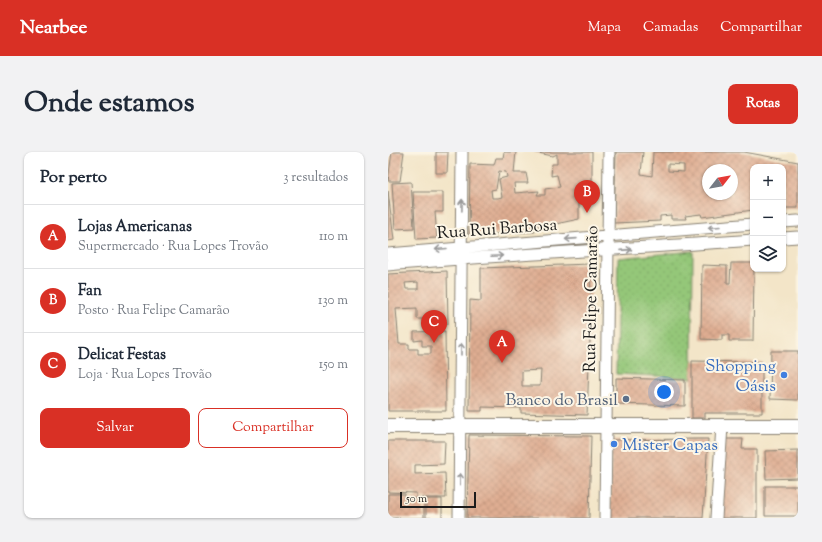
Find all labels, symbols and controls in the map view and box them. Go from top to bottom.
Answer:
text: Nearbee [20,15,87,42]
text: Mapa [588,18,621,38]
text: Camadas [643,18,698,38]
text: Compartilhar [720,18,802,38]
text: Onde estamos [24,84,194,124]
button: Rotas [728,84,798,124]
north arrow [702,164,738,200]
map controls [750,164,786,272]
button: + [750,164,786,200]
text: Por perto [40,166,107,190]
text: 3 resultados [283,169,348,187]
pin: B [574,180,600,213]
one-way arrow [458,199,466,212]
button: − [750,200,786,236]
street label: Rua Rui Barbosa [436,214,558,246]
text: Lojas Americanas [78,217,192,238]
one-way arrow [708,223,721,231]
street label: Rua Felipe Camarão [579,226,605,373]
text: A [48,228,58,246]
text: 110 m [319,228,348,246]
one-way arrow [565,236,578,243]
button: layers [750,236,786,272]
text: Supermercado · Rua Lopes Trovão [78,238,268,256]
one-way arrow [435,246,448,253]
one-way arrow [619,246,632,253]
one-way arrow [490,253,503,260]
text: Fan [78,281,102,302]
text: B [49,292,57,310]
text: 130 m [318,292,348,310]
text: Posto · Rua Felipe Camarão [78,302,230,320]
pin: C [421,310,447,343]
pin: A [489,330,515,363]
one-way arrow [457,343,465,356]
text: Delicat Festas [78,345,166,366]
place label: Shopping Oásis [705,355,776,399]
text: C [48,356,58,374]
text: 150 m [319,356,348,374]
text: Loja · Rua Lopes Trovão [78,366,212,384]
marker: Shopping Oásis [779,370,789,380]
your location [654,382,674,402]
place label: Banco do Brasil [505,389,618,413]
marker: Banco do Brasil [621,394,631,404]
button: Salvar [40,408,190,448]
button: Compartilhar [198,408,348,448]
place label: Mister Capas [622,434,718,458]
marker: Mister Capas [609,439,619,449]
one-way arrow [456,473,464,486]
scale bar [400,490,476,509]
text: 50 m [406,491,427,507]

